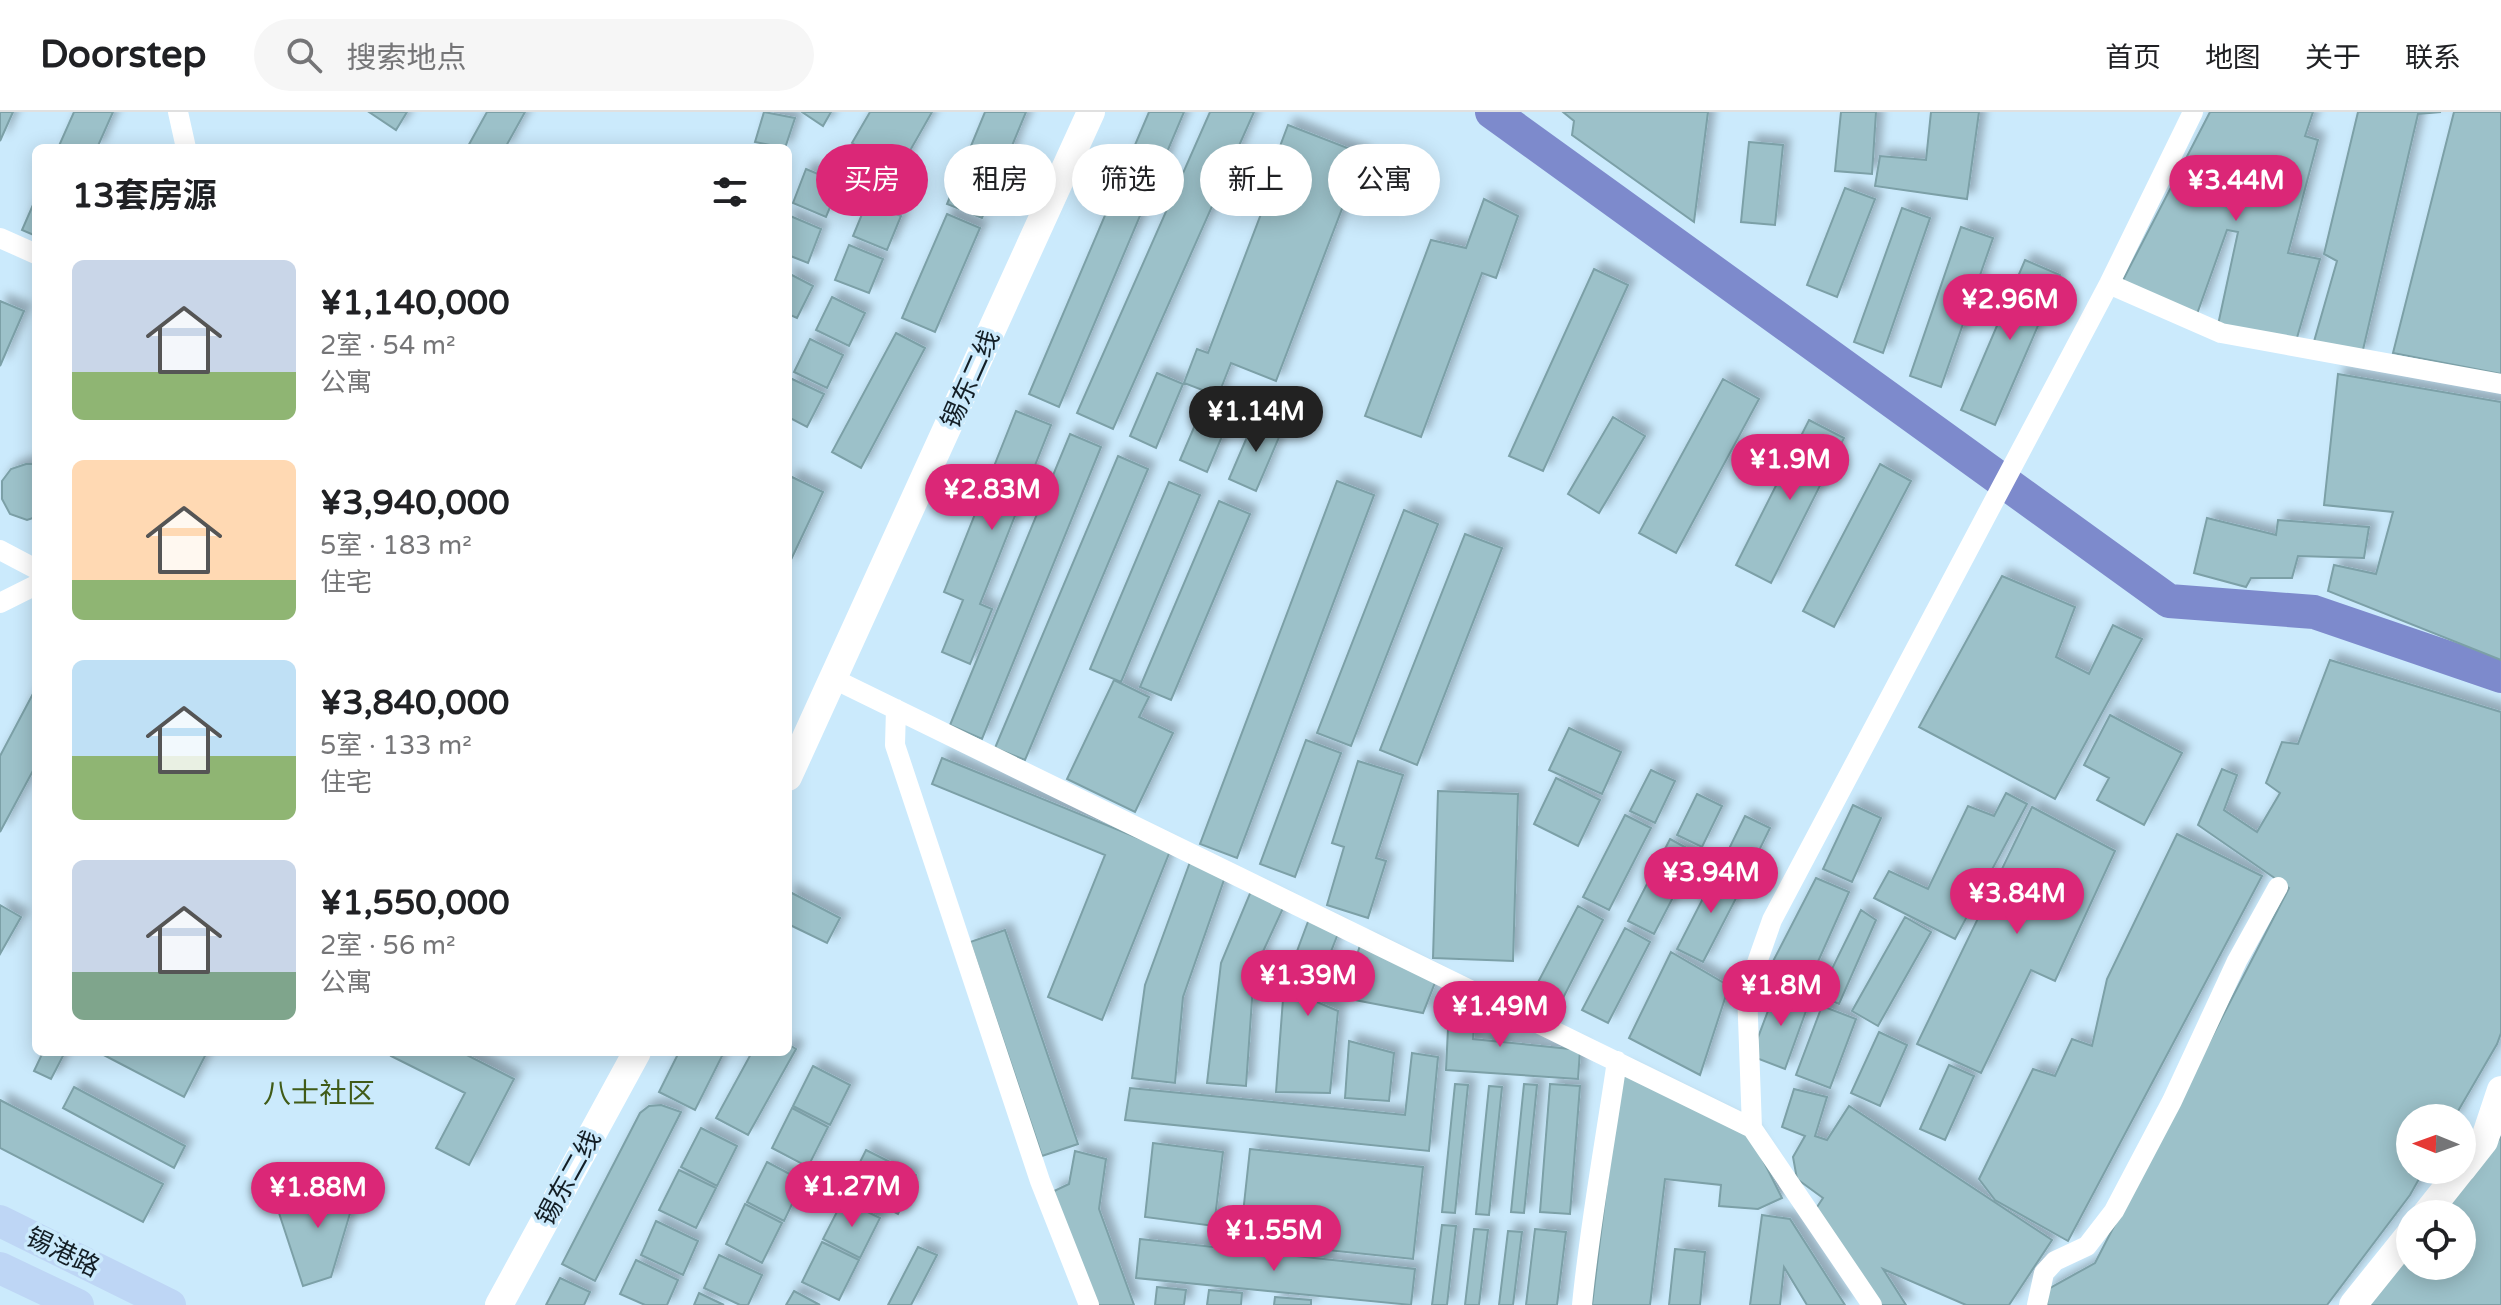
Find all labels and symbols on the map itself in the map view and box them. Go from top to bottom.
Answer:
pin: ¥3.44M [2171,155,2301,223]
pin: ¥2.96M [1945,274,2075,342]
street label: 锡东二线 [935,325,1006,433]
pin: ¥1.14M [1191,386,1321,454]
pin: ¥1.9M [1734,434,1846,502]
pin: ¥2.83M [927,464,1057,532]
pin: ¥3.94M [1646,847,1776,915]
pin: ¥3.84M [1952,868,2082,936]
pin: ¥1.39M [1243,950,1373,1018]
pin: ¥1.8M [1725,960,1837,1028]
pin: ¥1.49M [1435,981,1565,1049]
district label: 八士社区 [263,1077,375,1111]
north arrow [2396,1104,2476,1184]
street label: 锡东二线 [530,1125,607,1231]
pin: ¥1.27M [787,1161,917,1229]
pin: ¥1.88M [253,1162,383,1230]
pin: ¥1.55M [1209,1205,1339,1273]
street label: 锡港路 [21,1221,105,1283]

